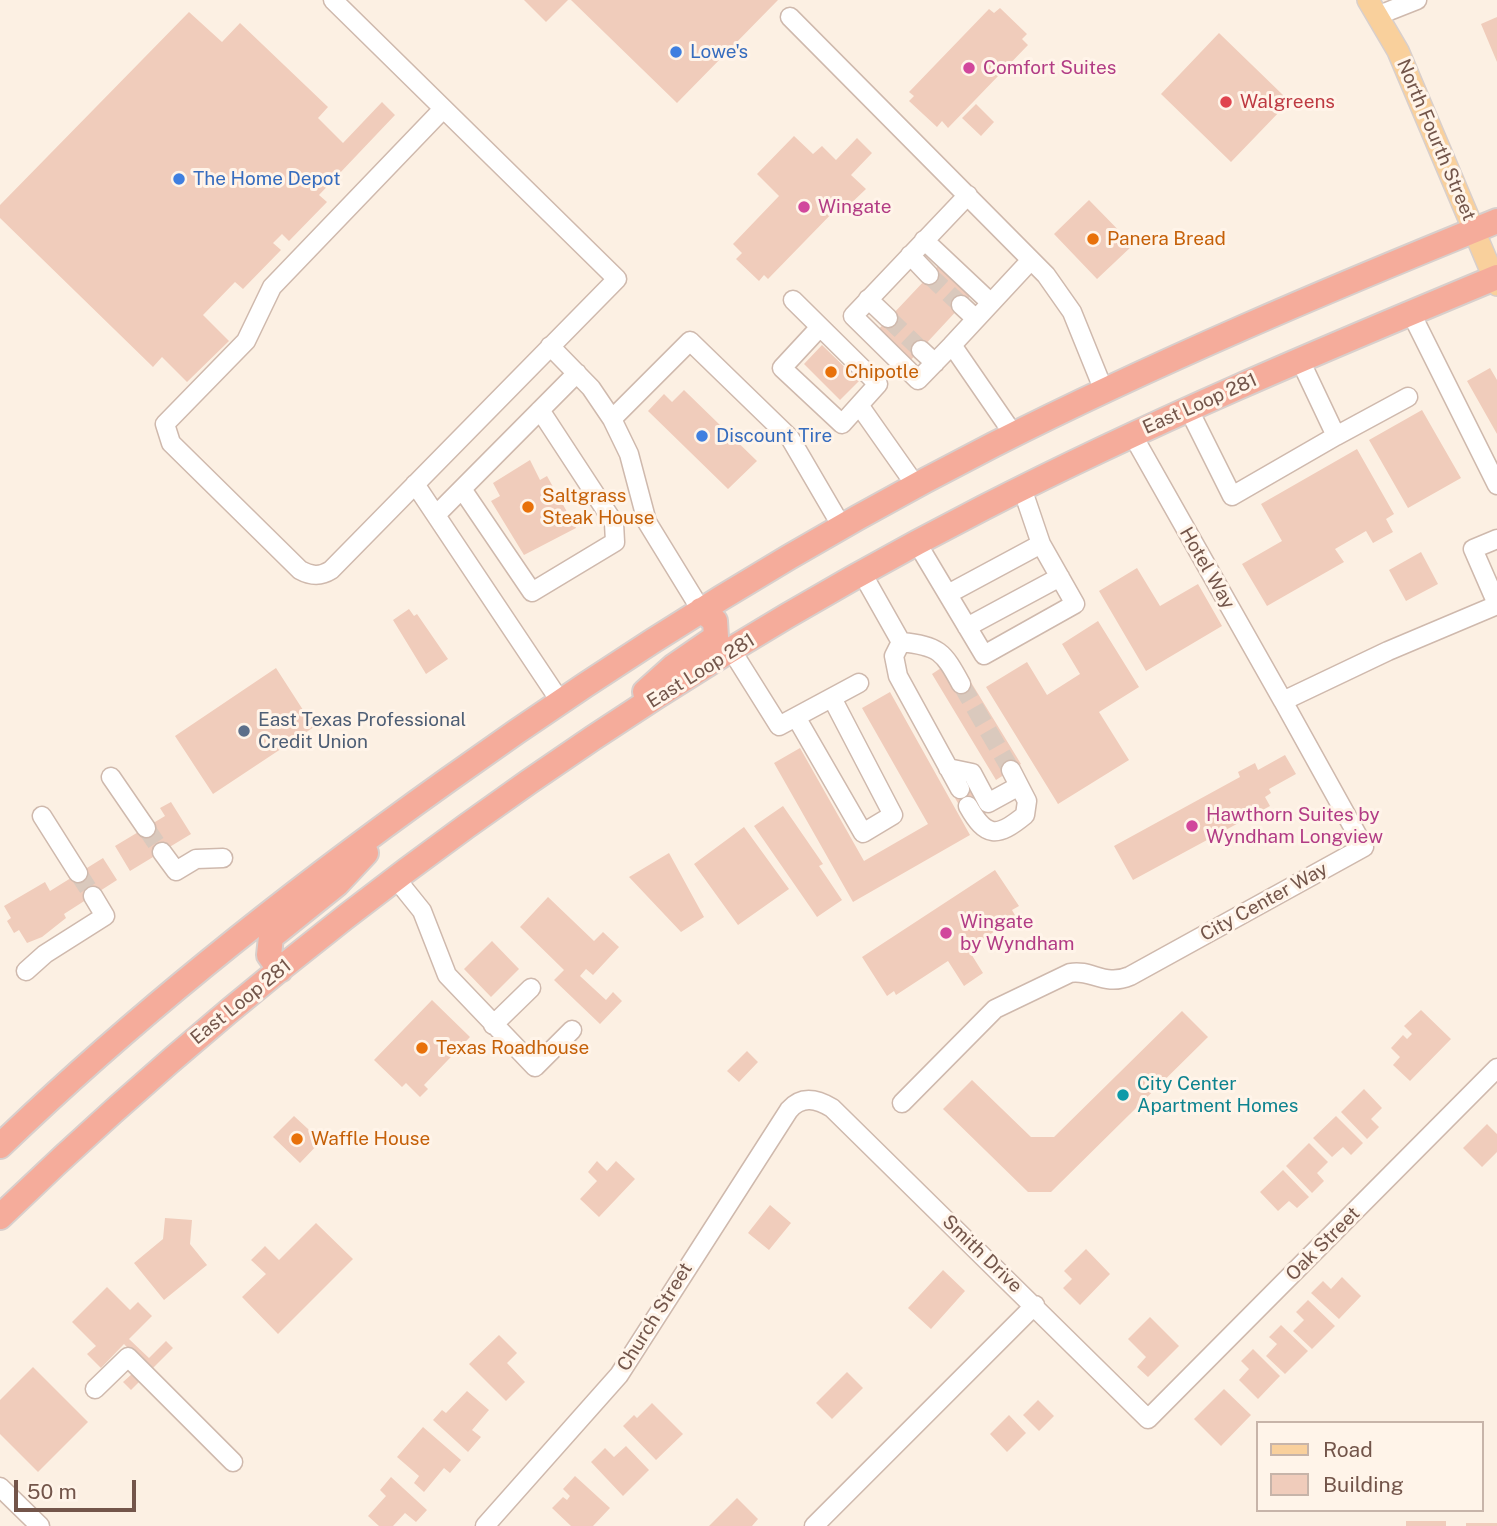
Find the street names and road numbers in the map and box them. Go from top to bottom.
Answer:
street label: North Fourth Street [1392,56,1480,224]
street label: East Loop 281 [1139,369,1261,439]
street label: Hotel Way [1174,523,1240,613]
street label: East Loop 281 [643,629,759,713]
street label: City Center Way [1196,858,1332,946]
street label: East Loop 281 [186,954,296,1050]
street label: Oak Street [1281,1202,1365,1286]
street label: Smith Drive [937,1210,1027,1298]
street label: Church Street [613,1258,697,1376]

